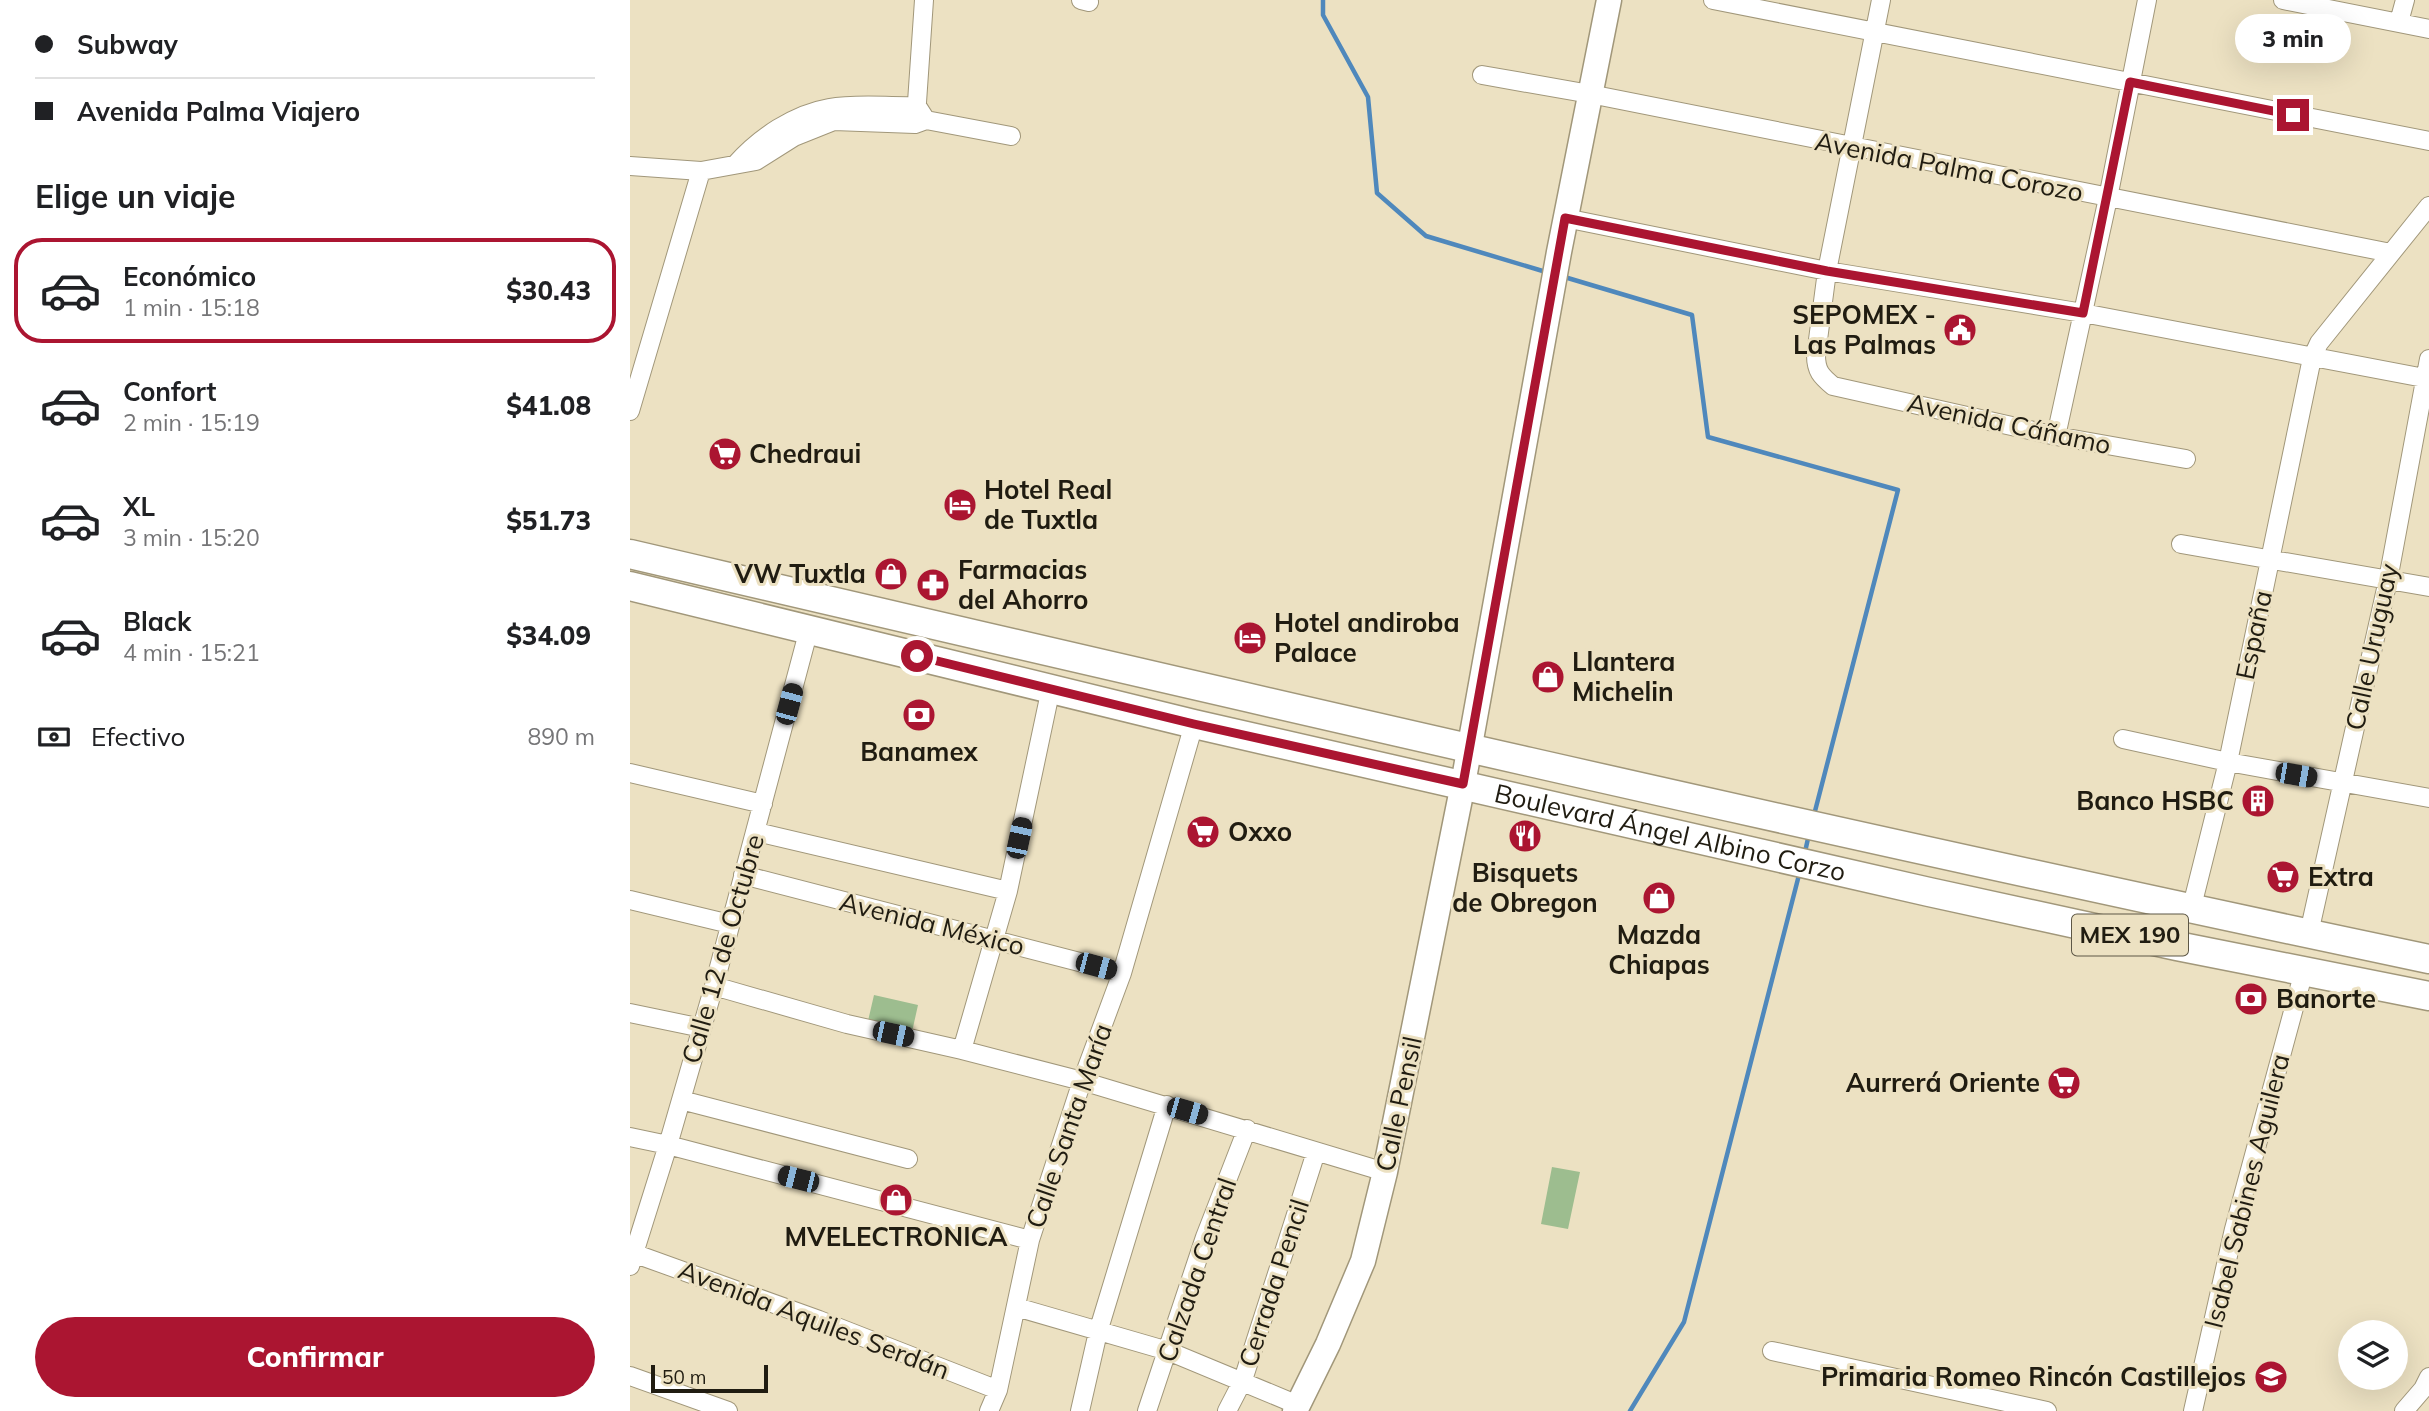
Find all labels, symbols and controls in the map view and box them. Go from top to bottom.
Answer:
callout: 3 min [2235,13,2351,62]
text: 3 min [2262,24,2324,53]
text: Subway [77,28,178,61]
text: Avenida Palma Viajero [77,95,360,128]
route end [2277,99,2309,131]
street label: Avenida Palma Corozo [1812,124,2086,209]
text: Elige un viaje [35,176,236,216]
icon: car [39,259,102,322]
text: Económico [123,260,256,293]
text: $30.43 [506,274,591,307]
text: 1 min · 15:18 [123,293,260,322]
place label: SEPOMEX - Las Palmas [1792,298,1936,361]
public building icon: SEPOMEX - Las Palmas [1941,311,1979,349]
icon: car [39,374,102,437]
text: Confort [123,375,216,408]
street label: Avenida Cáñamo [1904,386,2114,461]
text: $41.08 [506,389,591,422]
text: 2 min · 15:19 [123,408,260,437]
supermarket icon: Chedraui [706,435,744,473]
place label: Chedraui [749,437,861,470]
place label: Hotel Real de Tuxtla [984,473,1112,536]
hotel icon: Hotel Real de Tuxtla [941,486,979,524]
icon: car [39,489,102,552]
text: XL [123,490,155,523]
text: $51.73 [506,504,591,537]
text: 3 min · 15:20 [123,523,260,552]
place label: Farmacias del Ahorro [958,553,1088,616]
shop icon: VW Tuxtla [872,555,910,593]
place label: VW Tuxtla [733,557,866,590]
street label: Calle Uruguay [2338,560,2405,733]
pharmacy icon: Farmacias del Ahorro [914,566,952,604]
street label: España [2228,587,2279,682]
icon: car [39,604,102,667]
text: Black [123,605,191,638]
place label: Hotel andiroba Palace [1274,606,1460,669]
text: $34.09 [506,619,591,652]
hotel icon: Hotel andiroba Palace [1231,619,1269,657]
text: 4 min · 15:21 [123,638,260,667]
route start [901,640,933,672]
place label: Llantera Michelin [1572,645,1675,708]
shop icon: Llantera Michelin [1529,658,1567,696]
car [774,681,805,727]
bank icon: Banamex [900,696,938,734]
icon: cash [35,718,73,756]
text: Efectivo [91,720,185,753]
text: 890 m [527,722,595,751]
place label: Banamex [860,735,979,768]
car [2274,761,2319,789]
street label: Boulevard Ángel Albino Corzo [1491,776,1849,888]
building icon: Banco HSBC [2239,782,2277,820]
place label: Banco HSBC [2076,784,2234,817]
supermarket icon: Oxxo [1184,813,1222,851]
car [1005,815,1034,861]
place label: Oxxo [1228,815,1292,848]
restaurant icon: Bisquets de Obregon [1506,817,1544,855]
street label: Calle 12 de Octubre [674,830,771,1067]
place label: Bisquets de Obregon [1452,856,1598,919]
supermarket icon: Extra [2264,858,2302,896]
place label: Extra [2308,860,2374,893]
shop icon: Mazda Chiapas [1640,879,1678,917]
street label: Avenida México [836,885,1028,962]
road number: MEX 190 [2072,915,2188,956]
place label: Mazda Chiapas [1608,918,1710,981]
car [1073,950,1120,982]
bank icon: Banorte [2232,980,2270,1018]
place label: Banorte [2276,982,2376,1015]
car [871,1019,916,1049]
street label: Calle Santa María [1018,1019,1119,1232]
street label: Calle Pensil [1368,1033,1429,1174]
street label: Isabel Sabines Aguilera [2196,1050,2297,1332]
supermarket icon: Aurrerá Oriente [2045,1064,2083,1102]
place label: Aurrerá Oriente [1846,1066,2040,1099]
car [1164,1095,1211,1127]
car [776,1164,821,1194]
street label: Calzada Central [1150,1173,1243,1366]
shop icon: MVELECTRONICA [877,1181,915,1219]
street label: Cerrada Pencil [1231,1195,1316,1371]
place label: MVELECTRONICA [784,1220,1008,1253]
street label: Avenida Aquiles Serdán [674,1253,954,1386]
button: Confirmar [35,1317,595,1397]
map controls [2338,1320,2408,1390]
button: layers [2338,1320,2408,1390]
school or university icon: Primaria Romeo Rincón Castillejos [2252,1358,2290,1396]
place label: Primaria Romeo Rincón Castillejos [1821,1360,2246,1393]
scale bar [651,1362,768,1394]
text: 50 m [662,1365,706,1389]

